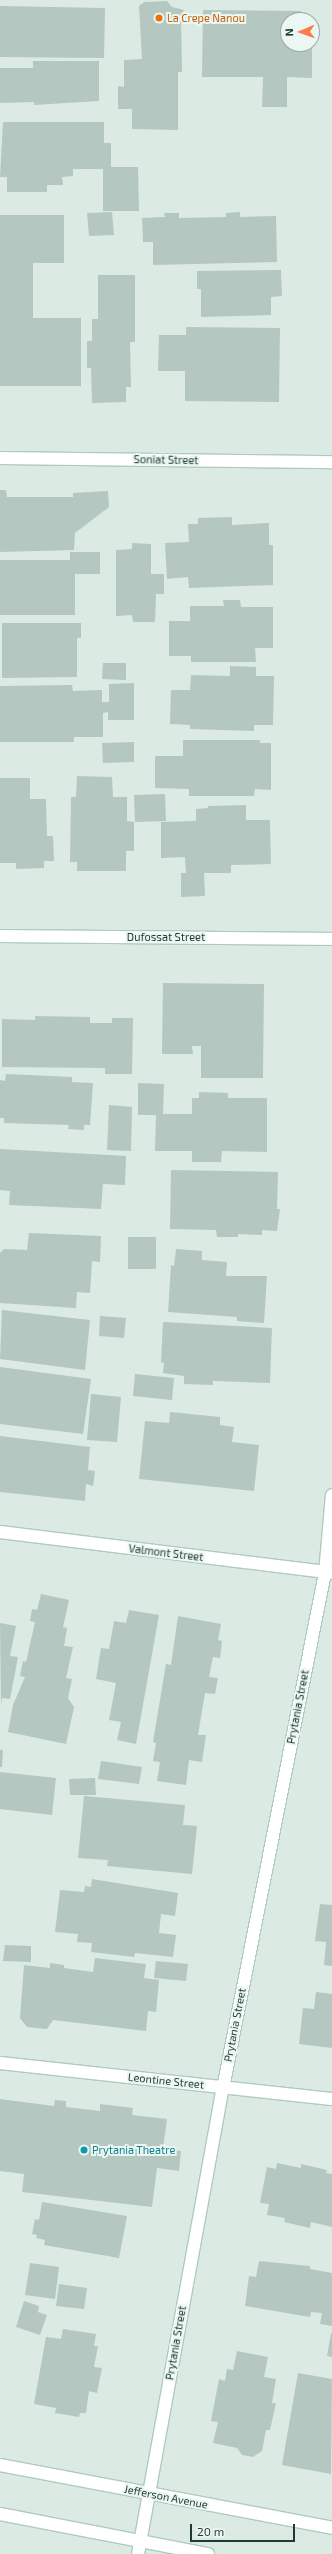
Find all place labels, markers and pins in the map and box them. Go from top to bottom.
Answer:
place label: La Crepe Nanou [167,11,245,25]
marker: La Crepe Nanou [154,13,164,23]
place label: Prytania Theatre [92,2143,176,2157]
marker: Prytania Theatre [79,2145,89,2155]

